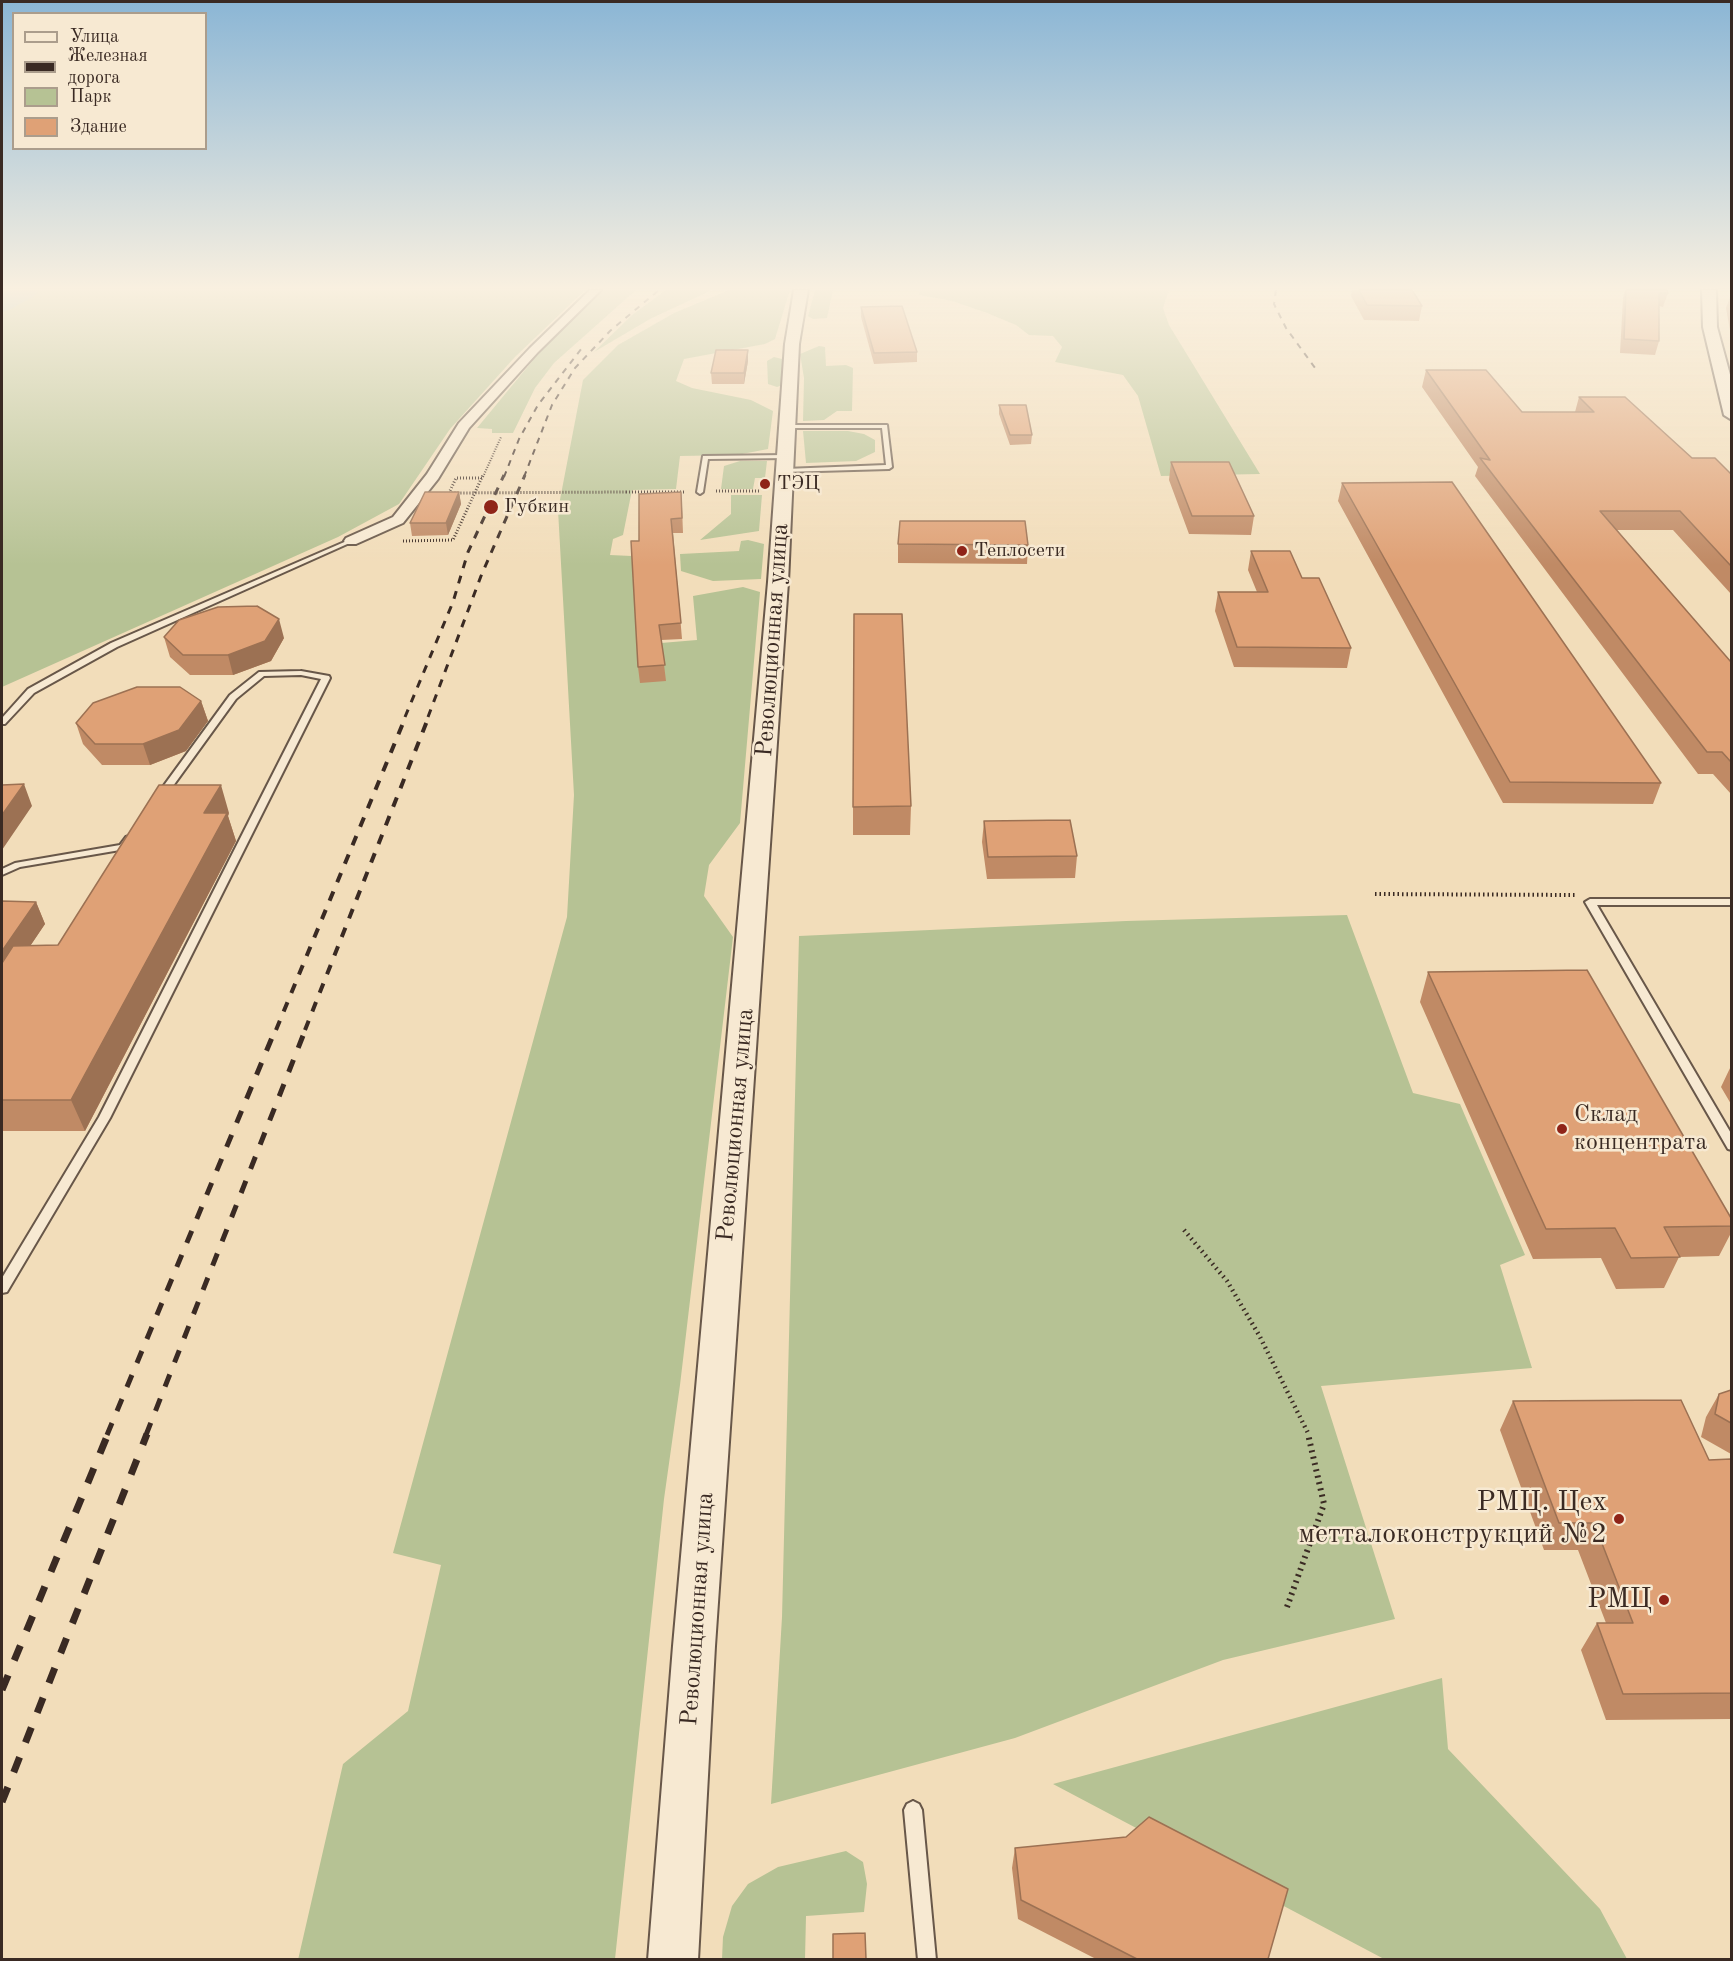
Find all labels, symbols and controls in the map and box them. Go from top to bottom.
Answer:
legend [12,12,207,150]
text: Улица [70,28,119,46]
text: Железная дорога [68,47,148,87]
text: Парк [70,88,111,106]
text: Здание [70,118,127,136]
place label: ТЭЦ [777,472,820,496]
marker: ТЭЦ [758,477,772,491]
place label: Губкин [504,495,569,519]
marker: Губкин [482,498,500,516]
street label: Революционная улица [750,522,796,758]
place label: Теплосети [974,539,1065,563]
marker: Теплосети [955,544,969,558]
street label: Революционная улица [711,1007,761,1243]
place label: Склад концентрата [1574,1101,1707,1157]
marker: Склад концентрата [1555,1122,1569,1136]
place label: РМЦ. Цех метталоконструкций №2 [1299,1486,1607,1552]
street label: Революционная улица [675,1491,721,1727]
marker: РМЦ. Цех метталоконструкций №2 [1612,1512,1626,1526]
place label: РМЦ [1587,1583,1652,1617]
marker: РМЦ [1657,1593,1671,1607]

